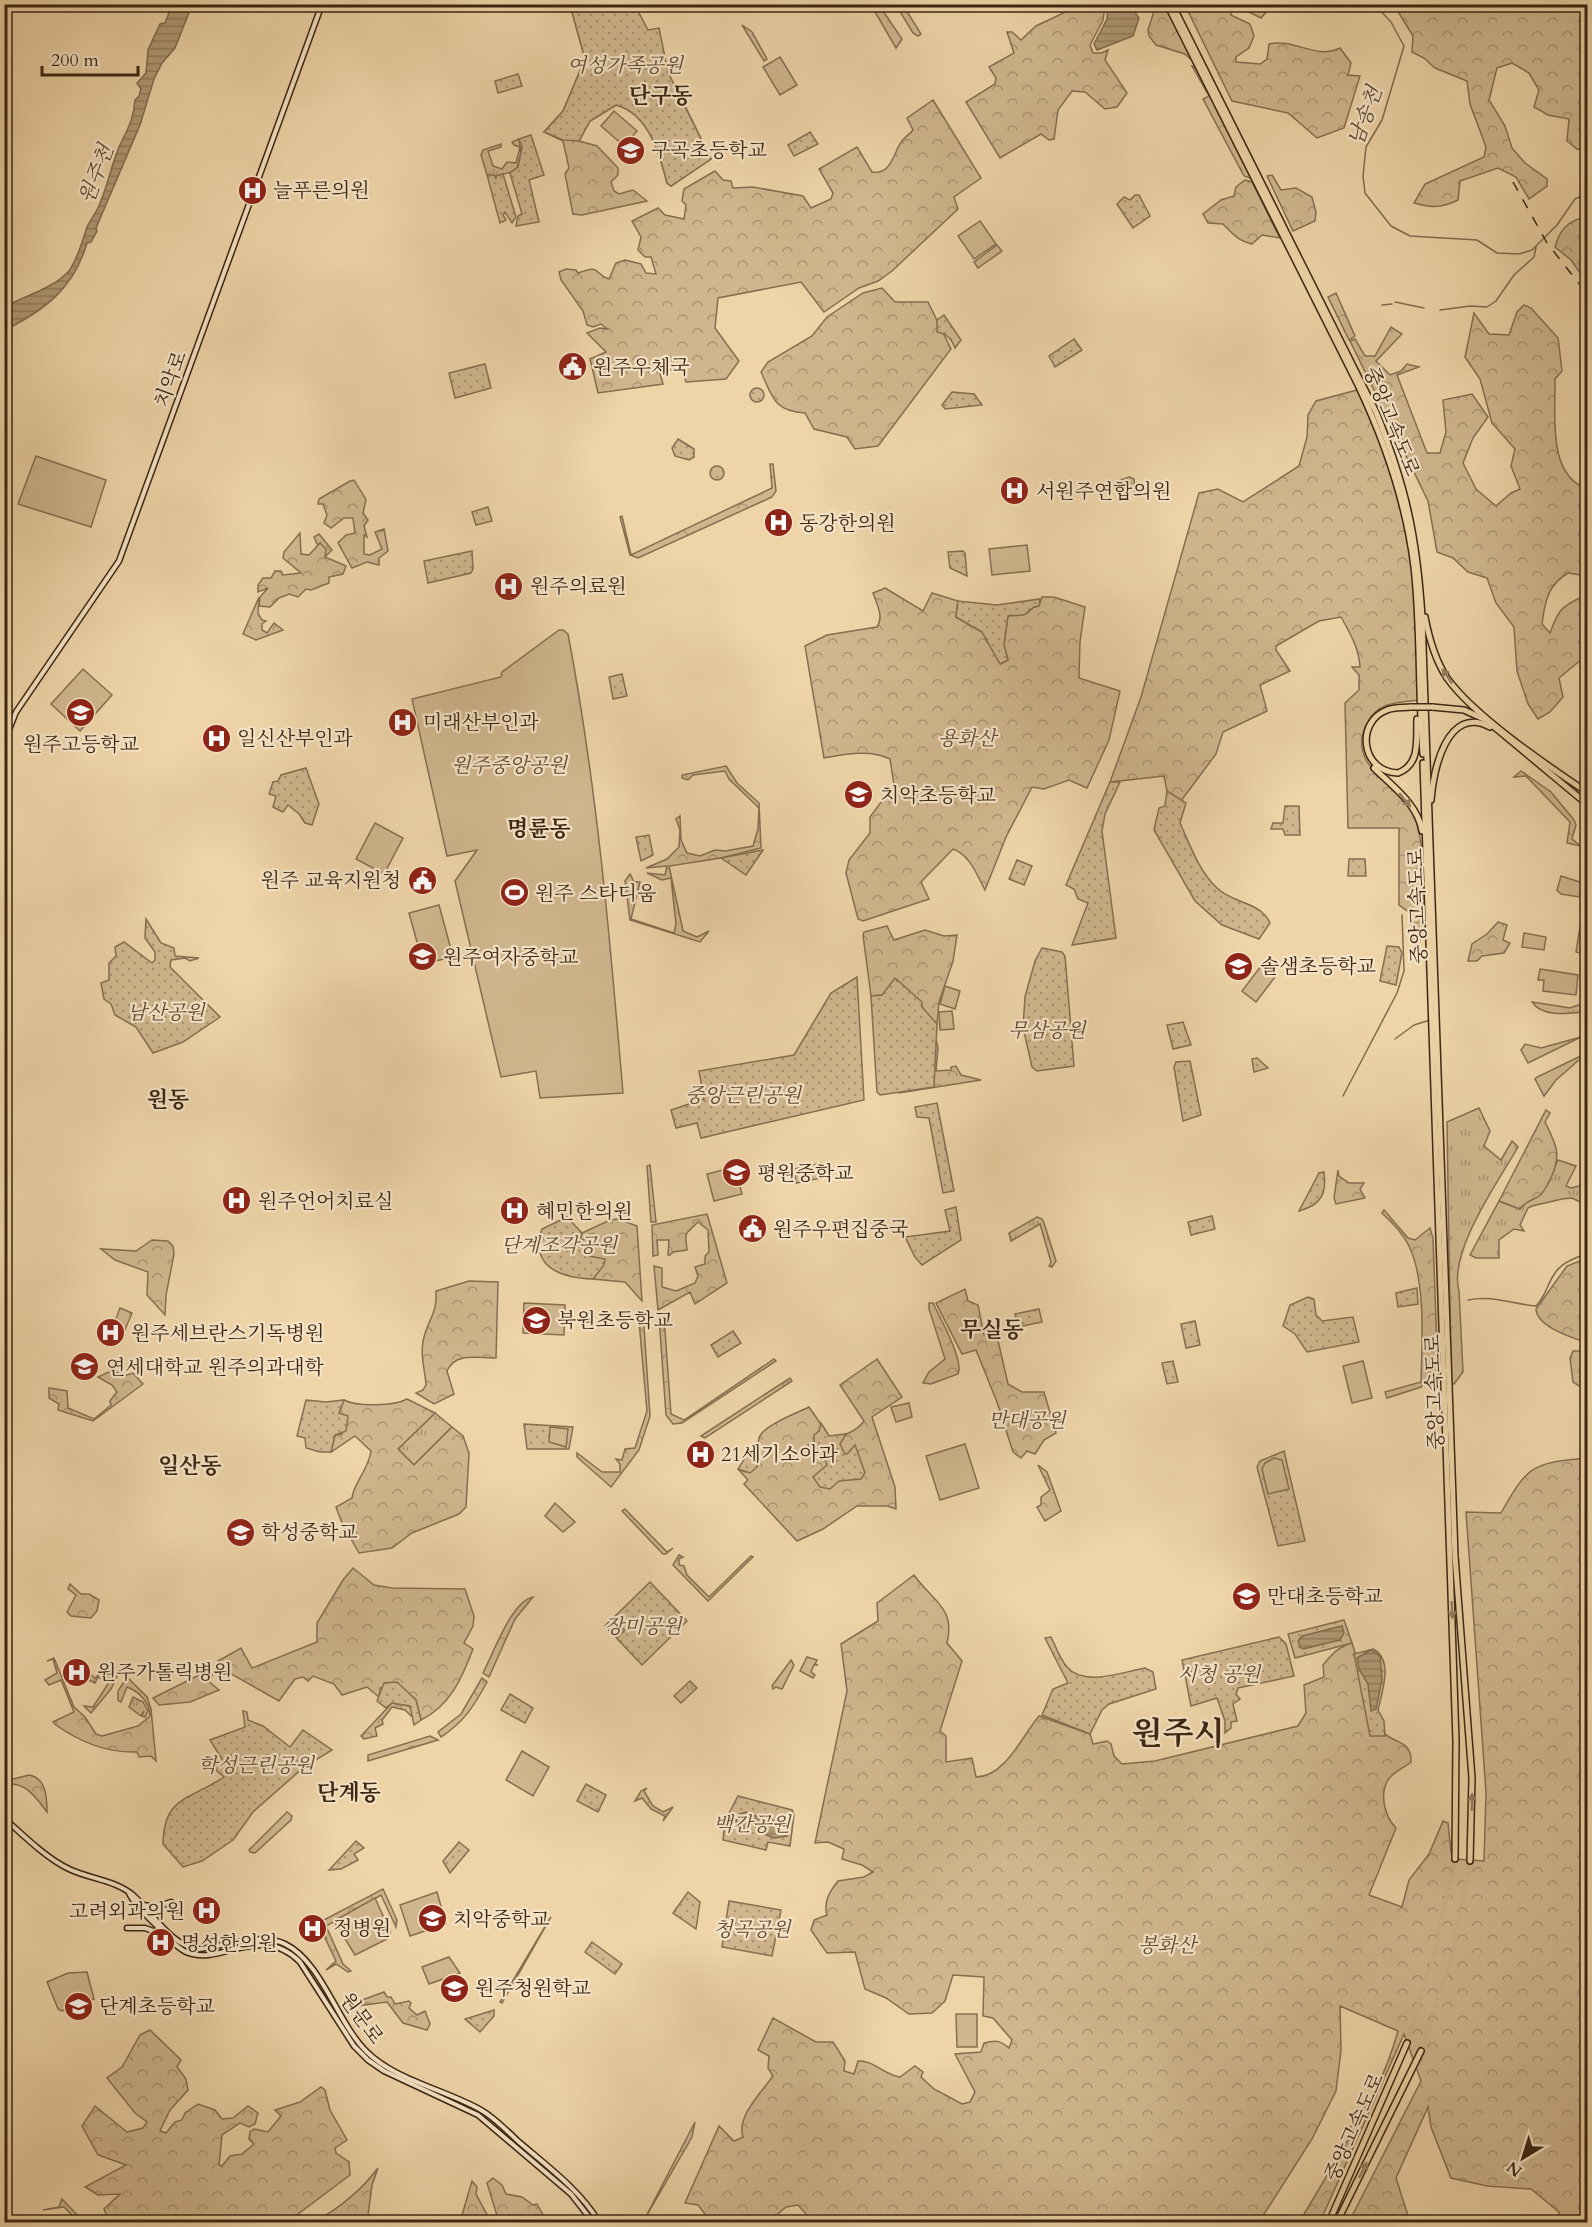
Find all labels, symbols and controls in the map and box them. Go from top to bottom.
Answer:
scale bar [42,39,138,77]
text: 200 m [51,48,99,73]
park label: 여성가족공원 [567,52,685,79]
district label: 단구동 [629,81,693,111]
water label: 남송천 [1341,81,1390,150]
school or university icon: 구곡초등학교 [614,134,646,166]
place label: 구곡초등학교 [651,137,768,164]
water label: 원주천 [72,139,122,208]
hospital icon: 늘푸른의원 [236,174,268,206]
place label: 늘푸른의원 [273,177,370,204]
street label: 치악로 [148,347,193,411]
public building icon: 원주우체국 [556,351,588,383]
place label: 원주우체국 [593,354,690,381]
street label: 중앙고속도로 [1357,362,1426,480]
hospital icon: 서원주연합의원 [999,475,1031,507]
place label: 서원주연합의원 [1036,478,1171,505]
hospital icon: 동강한의원 [762,507,794,539]
place label: 동강한의원 [799,510,896,537]
hospital icon: 원주의료원 [493,570,525,602]
place label: 원주의료원 [530,573,627,600]
one-way arrow [1442,668,1453,684]
school or university icon: 원주고등학교 [65,697,97,729]
hospital icon: 미래산부인과 [386,706,418,738]
place label: 미래산부인과 [423,709,540,736]
hospital icon: 일신산부인과 [200,722,232,754]
place label: 일신산부인과 [237,725,354,752]
park label: 용화산 [938,725,999,752]
place label: 원주고등학교 [23,731,140,758]
park label: 원주중앙공원 [451,752,569,779]
school or university icon: 치악초등학교 [843,779,875,811]
place label: 치악초등학교 [880,782,997,809]
one-way arrow [1399,792,1412,808]
district label: 명륜동 [507,814,571,844]
street label: 중앙고속도로 [1402,848,1433,964]
public building icon: 원주 교육지원청 [406,864,438,896]
place label: 원주 교육지원청 [260,867,401,894]
sports icon: 원주 스타디움 [498,877,530,909]
place label: 원주 스타디움 [535,880,656,907]
school or university icon: 원주여자중학교 [406,941,438,973]
place label: 원주여자중학교 [443,944,579,971]
school or university icon: 솔샘초등학교 [1223,950,1255,982]
place label: 솔샘초등학교 [1260,953,1377,980]
park label: 남산공원 [127,999,206,1026]
park label: 무삼공원 [1008,1017,1087,1044]
park label: 중앙근린공원 [685,1082,803,1109]
district label: 원동 [147,1085,189,1115]
school or university icon: 평원중학교 [720,1157,752,1189]
place label: 평원중학교 [757,1160,854,1187]
hospital icon: 원주언어치료실 [221,1185,253,1217]
place label: 원주언어치료실 [258,1188,393,1215]
hospital icon: 혜민한의원 [499,1195,531,1227]
place label: 혜민한의원 [536,1198,633,1225]
public building icon: 원주우편집중국 [736,1213,768,1245]
place label: 원주우편집중국 [773,1216,908,1243]
park label: 단계조각공원 [501,1232,619,1259]
school or university icon: 북원초등학교 [520,1304,552,1336]
place label: 북원초등학교 [557,1307,674,1334]
district label: 무실동 [960,1315,1024,1345]
hospital icon: 원주세브란스기독병원 [94,1317,126,1349]
place label: 원주세브란스기독병원 [131,1320,324,1347]
street label: 중앙고속도로 [1419,1334,1450,1450]
school or university icon: 연세대학교 원주의과대학 [69,1351,101,1383]
place label: 연세대학교 원주의과대학 [106,1354,325,1381]
park label: 만대공원 [988,1407,1067,1434]
hospital icon: 21세기소아과 [684,1438,716,1470]
place label: 21세기소아과 [721,1441,839,1468]
district label: 일산동 [158,1451,222,1481]
school or university icon: 학성중학교 [224,1516,256,1548]
place label: 학성중학교 [261,1519,358,1546]
school or university icon: 만대초등학교 [1230,1580,1262,1612]
place label: 만대초등학교 [1267,1583,1384,1610]
one-way arrow [1447,1601,1456,1620]
park label: 장미공원 [604,1613,683,1640]
hospital icon: 원주가톨릭병원 [60,1656,92,1688]
place label: 원주가톨릭병원 [97,1659,232,1686]
park label: 시청 공원 [1178,1661,1262,1688]
district label: 원주시 [1132,1712,1224,1756]
park label: 학성근린공원 [198,1752,316,1779]
district label: 단계동 [317,1778,381,1808]
one-way arrow [1467,1793,1476,1812]
park label: 백간공원 [713,1811,792,1838]
hospital icon: 고려외과의원 [190,1895,222,1927]
place label: 고려외과의원 [69,1898,185,1925]
school or university icon: 치악중학교 [416,1903,448,1935]
place label: 치악중학교 [453,1906,550,1933]
hospital icon: 정병원 [296,1912,328,1944]
place label: 정병원 [333,1915,391,1942]
park label: 청곡공원 [713,1916,792,1943]
hospital icon: 명성한의원 [144,1927,176,1959]
place label: 명성한의원 [181,1930,278,1957]
park label: 봉화산 [1138,1932,1199,1959]
school or university icon: 원주청원학교 [438,1972,470,2004]
place label: 원주청원학교 [475,1975,592,2002]
street label: 원문로 [334,1987,390,2050]
school or university icon: 단계초등학교 [62,1990,94,2022]
place label: 단계초등학교 [99,1993,216,2020]
street label: 중앙고속도로 [1319,2069,1390,2186]
north arrow [1493,2128,1553,2188]
text: N [1502,2156,1527,2182]
one-way arrow [1358,2161,1368,2178]

